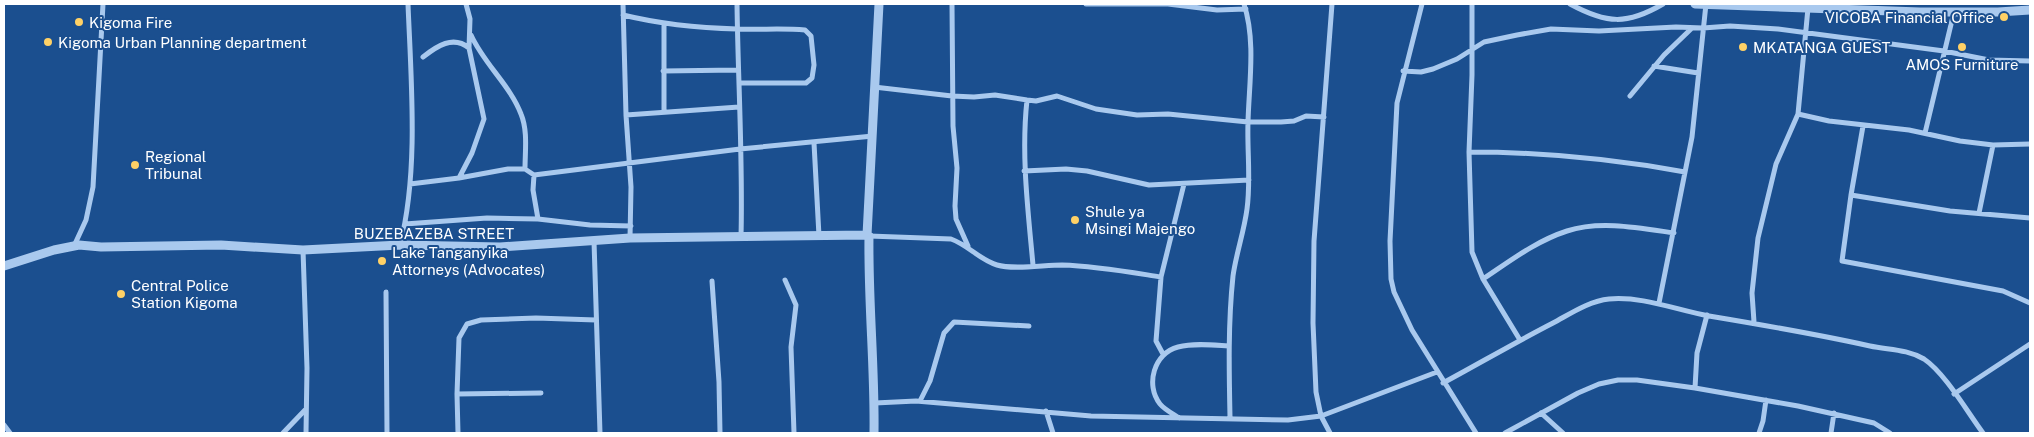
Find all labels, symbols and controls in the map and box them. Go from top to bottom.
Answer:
place label: VICOBA Financial Office [1825,9,1994,26]
marker: VICOBA Financial Office [1998,11,2010,23]
place label: Kigoma Fire [89,14,172,31]
marker: Kigoma Fire [73,16,85,28]
place label: Kigoma Urban Planning department [58,34,307,51]
marker: Kigoma Urban Planning department [42,36,54,48]
place label: MKATANGA GUEST [1753,39,1891,56]
marker: MKATANGA GUEST [1737,41,1749,53]
marker: AMOS Furniture [1956,41,1968,53]
place label: AMOS Furniture [1905,56,2019,73]
place label: Regional Tribunal [145,148,206,182]
marker: Regional Tribunal [129,159,141,171]
place label: Shule ya Msingi Majengo [1085,203,1195,237]
marker: Shule ya Msingi Majengo [1069,214,1081,226]
street label: BUZEBAZEBA STREET [354,225,514,242]
place label: Lake Tanganyika Attorneys (Advocates) [392,244,545,278]
marker: Lake Tanganyika Attorneys (Advocates) [376,255,388,267]
place label: Central Police Station Kigoma [131,277,238,311]
marker: Central Police Station Kigoma [115,288,127,300]

